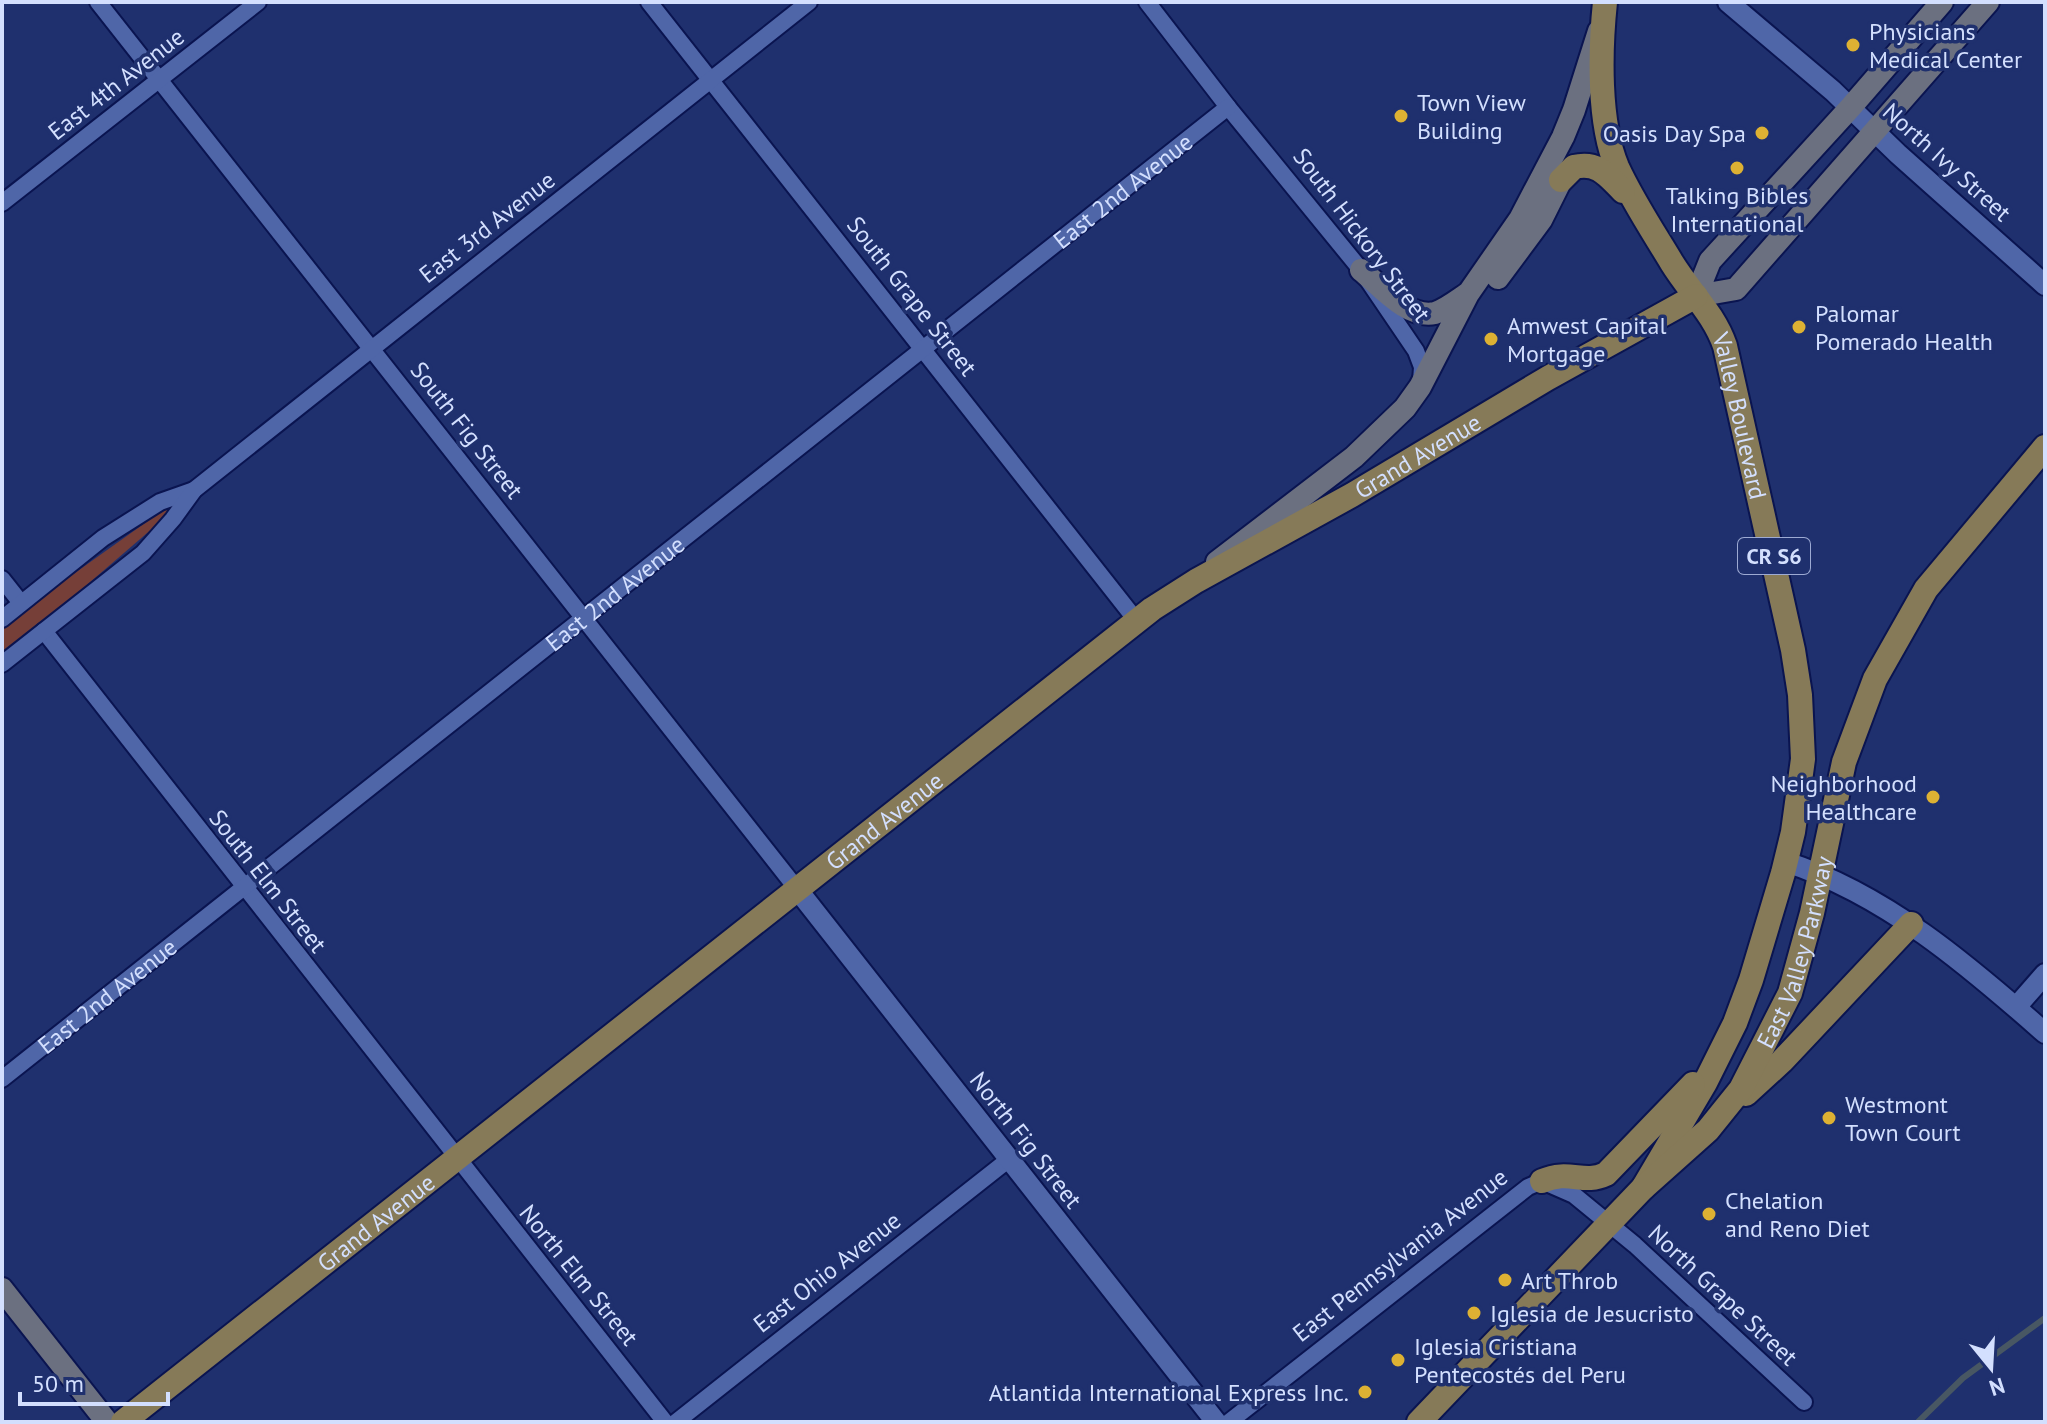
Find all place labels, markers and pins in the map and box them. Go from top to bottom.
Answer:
place label: Physicians Medical Center [1869,16,2022,75]
marker: Physicians Medical Center [1844,36,1862,54]
place label: Town View Building [1417,87,1526,146]
marker: Town View Building [1392,107,1410,125]
place label: Oasis Day Spa [1603,118,1746,149]
marker: Oasis Day Spa [1753,124,1771,142]
marker: Talking Bibles International [1728,159,1746,177]
place label: Talking Bibles International [1666,180,1808,239]
place label: Palomar Pomerado Health [1815,298,1993,357]
place label: Amwest Capital Mortgage [1507,310,1666,369]
marker: Palomar Pomerado Health [1790,318,1808,336]
marker: Amwest Capital Mortgage [1482,330,1500,348]
place label: Neighborhood Healthcare [1770,768,1917,827]
marker: Neighborhood Healthcare [1924,788,1942,806]
place label: Westmont Town Court [1845,1089,1961,1148]
marker: Westmont Town Court [1820,1109,1838,1127]
place label: Chelation and Reno Diet [1725,1185,1870,1244]
marker: Chelation and Reno Diet [1700,1205,1718,1223]
place label: Art Throb [1521,1265,1618,1296]
marker: Art Throb [1496,1271,1514,1289]
place label: Iglesia de Jesucristo [1490,1298,1694,1329]
marker: Iglesia de Jesucristo [1465,1304,1483,1322]
place label: Iglesia Cristiana Pentecostés del Peru [1414,1331,1626,1390]
marker: Iglesia Cristiana Pentecostés del Peru [1389,1351,1407,1369]
place label: Atlantida International Express Inc. [989,1377,1349,1408]
marker: Atlantida International Express Inc. [1356,1383,1374,1401]

